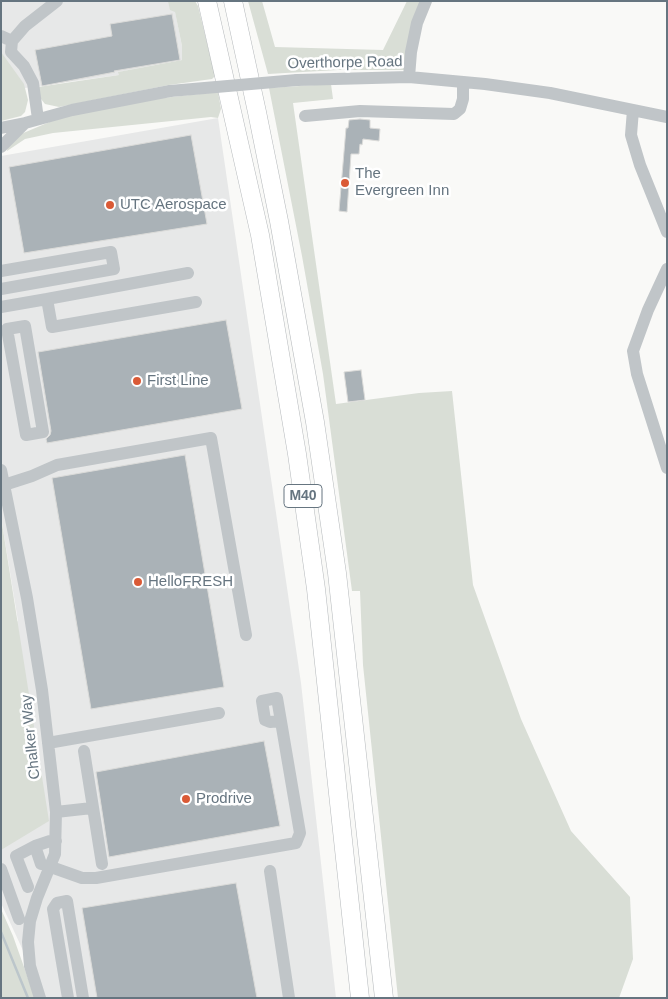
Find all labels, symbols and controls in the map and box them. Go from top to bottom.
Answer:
street label: Overthorpe Road [287,53,403,73]
place label: The Evergreen Inn [355,165,449,200]
marker: The Evergreen Inn [339,177,351,189]
place label: UTC Aerospace [120,196,227,214]
marker: UTC Aerospace [104,199,116,211]
place label: First Line [147,372,209,390]
marker: First Line [131,375,143,387]
road number: M40 [284,484,322,508]
place label: HelloFRESH [148,573,233,591]
marker: HelloFRESH [132,576,144,588]
street label: Chalker Way [18,694,44,780]
place label: Prodrive [196,790,252,808]
marker: Prodrive [180,793,192,805]

